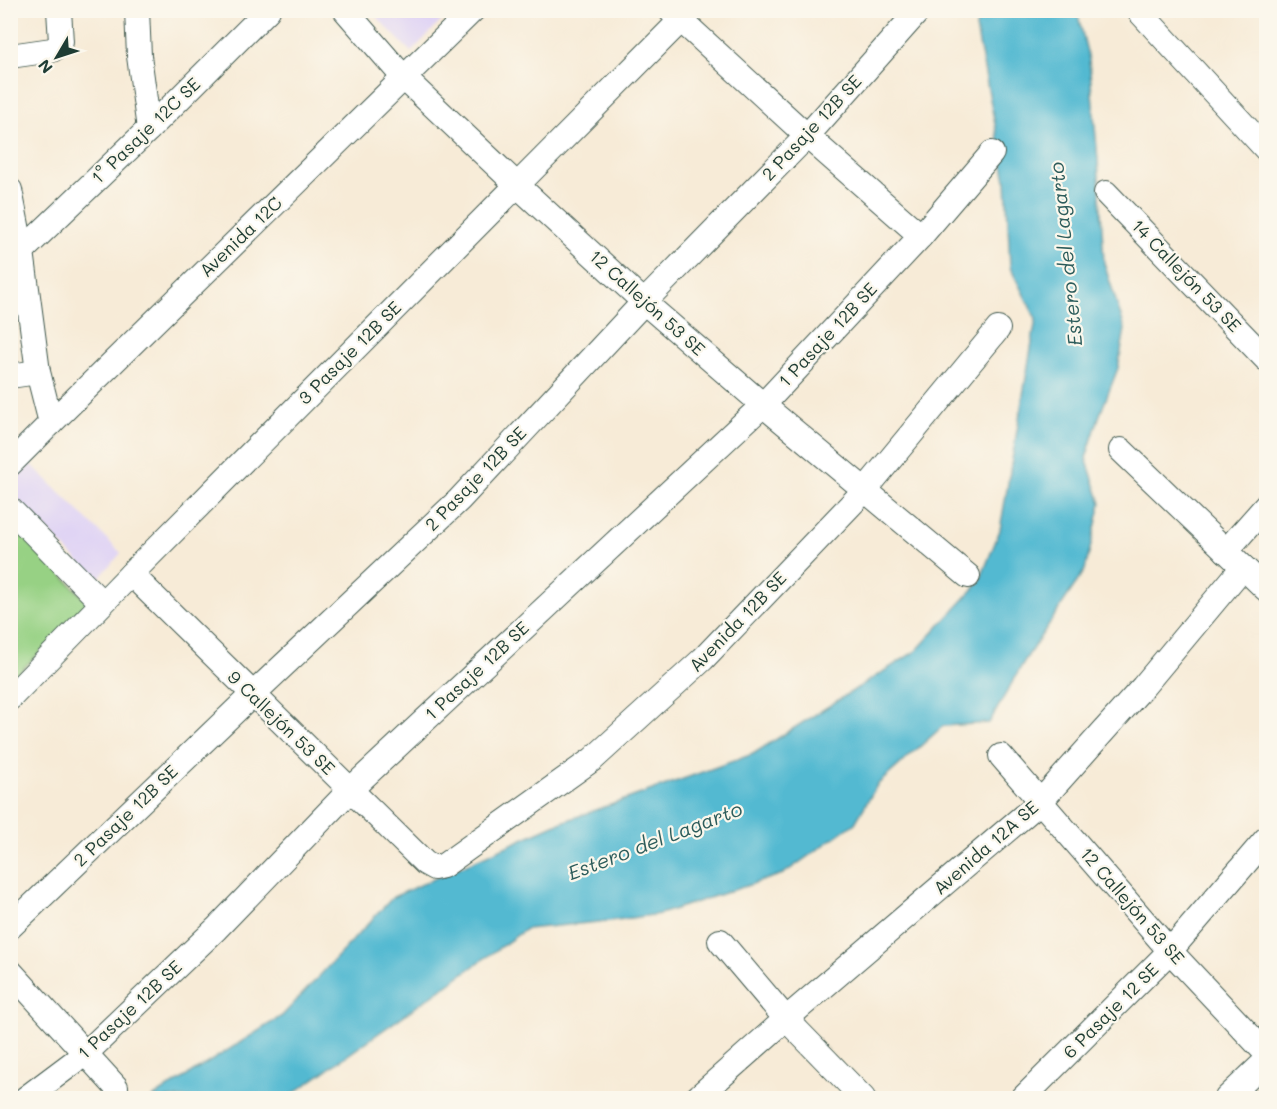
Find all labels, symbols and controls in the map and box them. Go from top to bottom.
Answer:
north arrow [27,27,87,87]
text: N [33,55,57,78]
street label: 2 Pasaje 12B SE [756,69,867,185]
street label: 1° Pasaje 12C SE [86,72,205,189]
water label: Estero del Lagarto [1042,161,1088,347]
street label: Avenida 12C [194,191,287,282]
street label: 14 Callejón 53 SE [1127,214,1247,337]
street label: 12 Callejón 53 SE [585,244,711,361]
street label: 1 Pasaje 12B SE [773,277,882,392]
street label: 3 Pasaje 12B SE [292,295,406,409]
street label: 2 Pasaje 12B SE [419,421,531,536]
street label: Avenida 12B SE [683,566,791,677]
street label: 1 Pasaje 12B SE [419,616,534,725]
street label: 9 Callejón 53 SE [223,665,341,780]
street label: 2 Pasaje 12B SE [68,759,183,871]
water label: Estero del Lagarto [564,795,746,885]
street label: Avenida 12A SE [928,795,1043,900]
street label: 12 Callejón 53 SE [1075,842,1190,969]
street label: 1 Pasaje 12B SE [72,955,187,1064]
street label: 6 Pasaje 12 SE [1057,957,1163,1063]

